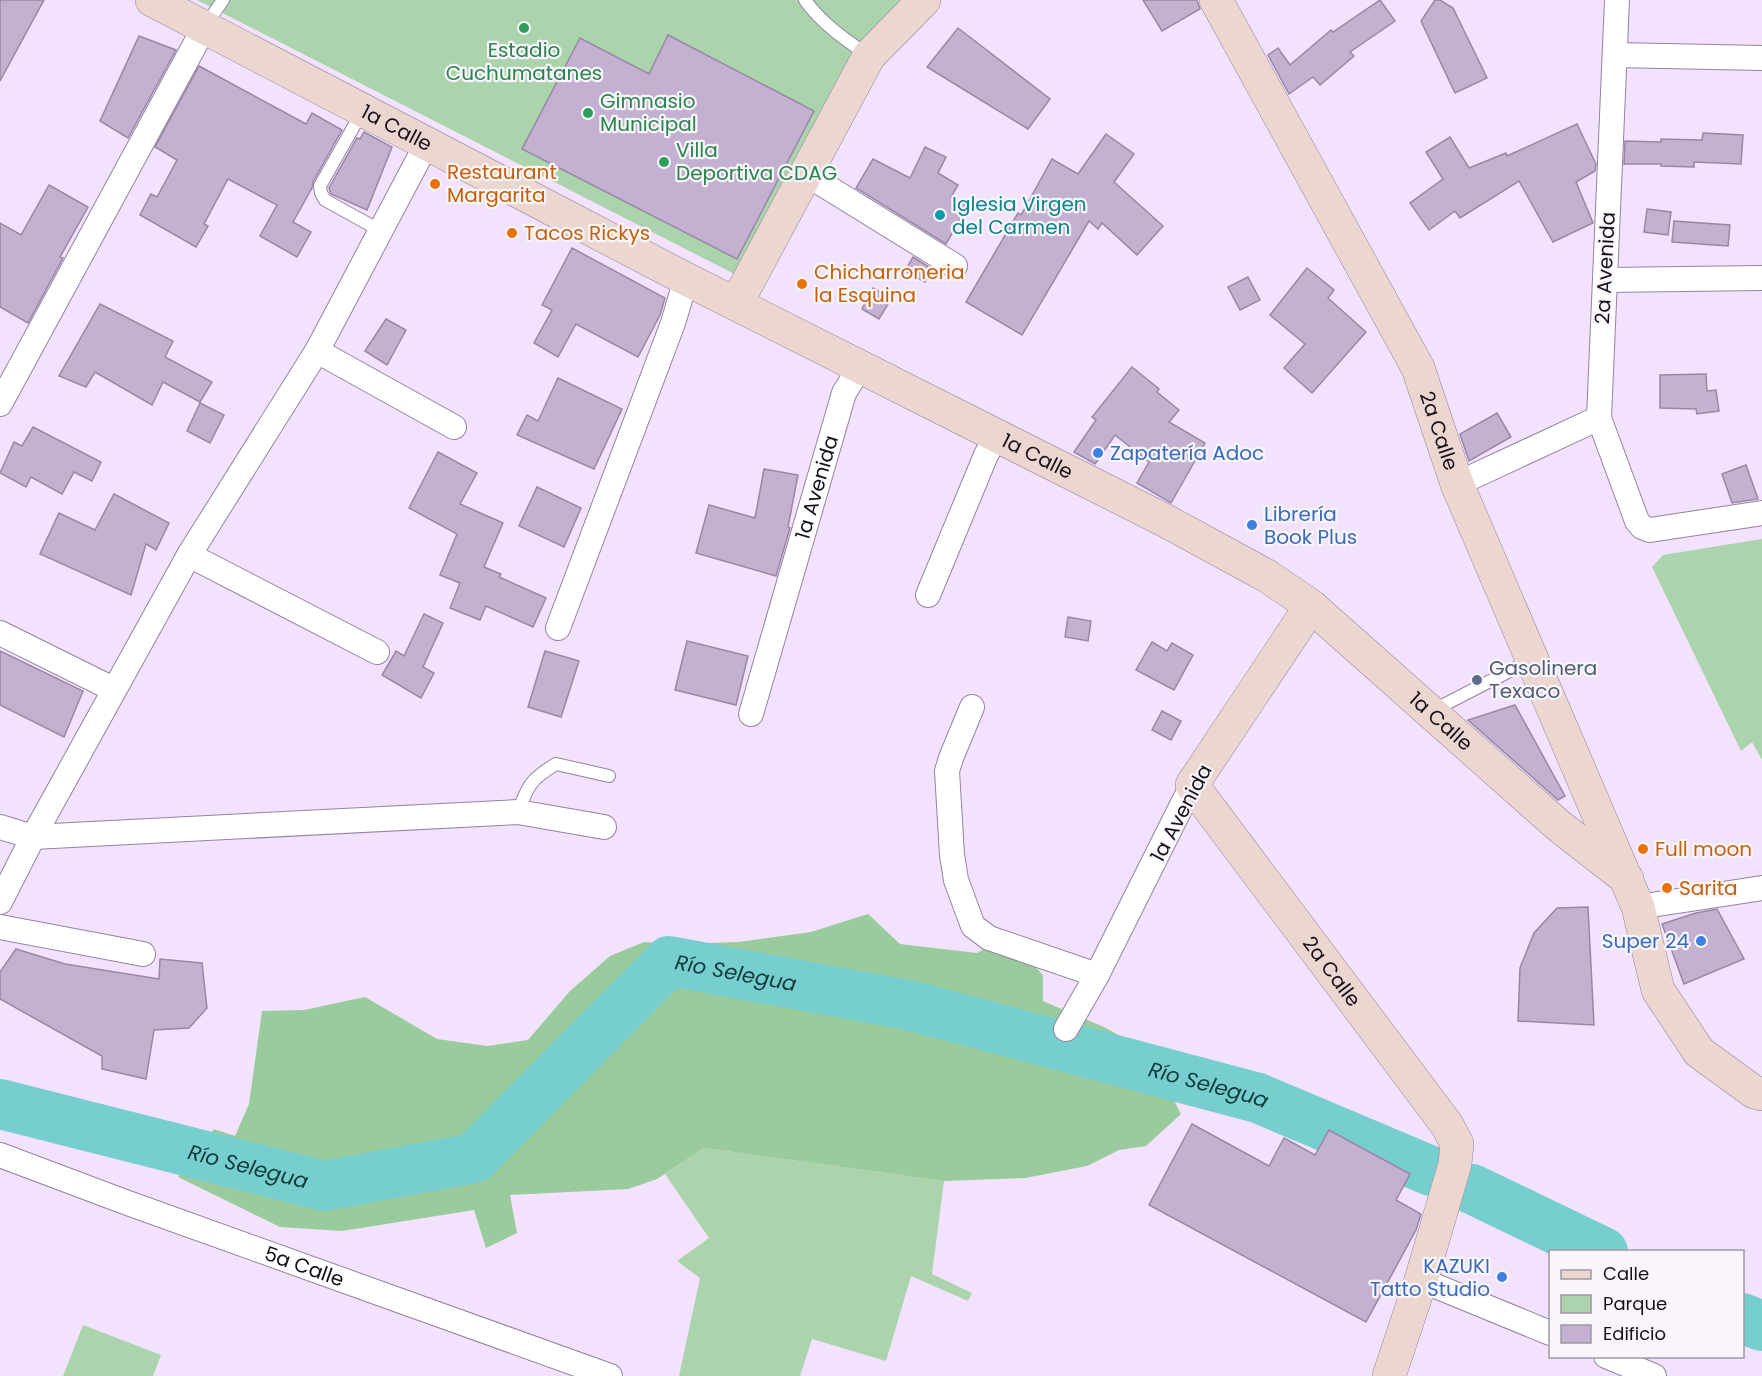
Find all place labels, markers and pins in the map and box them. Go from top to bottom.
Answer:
marker: Estadio Cuchumatanes [517,21,531,35]
place label: Estadio Cuchumatanes [446,36,602,87]
place label: Gimnasio Municipal [600,87,697,138]
marker: Gimnasio Municipal [581,106,595,120]
place label: Villa Deportiva CDAG [676,136,837,187]
marker: Villa Deportiva CDAG [657,155,671,169]
place label: Restaurant Margarita [447,158,557,209]
marker: Restaurant Margarita [428,177,442,191]
place label: Iglesia Virgen del Carmen [952,190,1087,241]
marker: Iglesia Virgen del Carmen [933,208,947,222]
place label: Tacos Rickys [524,219,650,247]
marker: Tacos Rickys [505,226,519,240]
place label: Chicharroneria la Esquina [814,258,964,309]
marker: Chicharroneria la Esquina [795,277,809,291]
place label: Zapatería Adoc [1110,439,1264,467]
marker: Zapatería Adoc [1091,446,1105,460]
place label: Librería Book Plus [1264,500,1357,551]
marker: Librería Book Plus [1245,518,1259,532]
place label: Gasolinera Texaco [1489,654,1597,705]
marker: Gasolinera Texaco [1470,673,1484,687]
place label: Full moon [1655,835,1752,863]
marker: Full moon [1636,842,1650,856]
place label: Sarita [1679,874,1737,902]
marker: Sarita [1660,881,1674,895]
place label: Super 24 [1602,927,1689,955]
marker: Super 24 [1694,934,1708,948]
place label: KAZUKI Tatto Studio [1370,1252,1490,1303]
marker: KAZUKI Tatto Studio [1495,1270,1509,1284]

